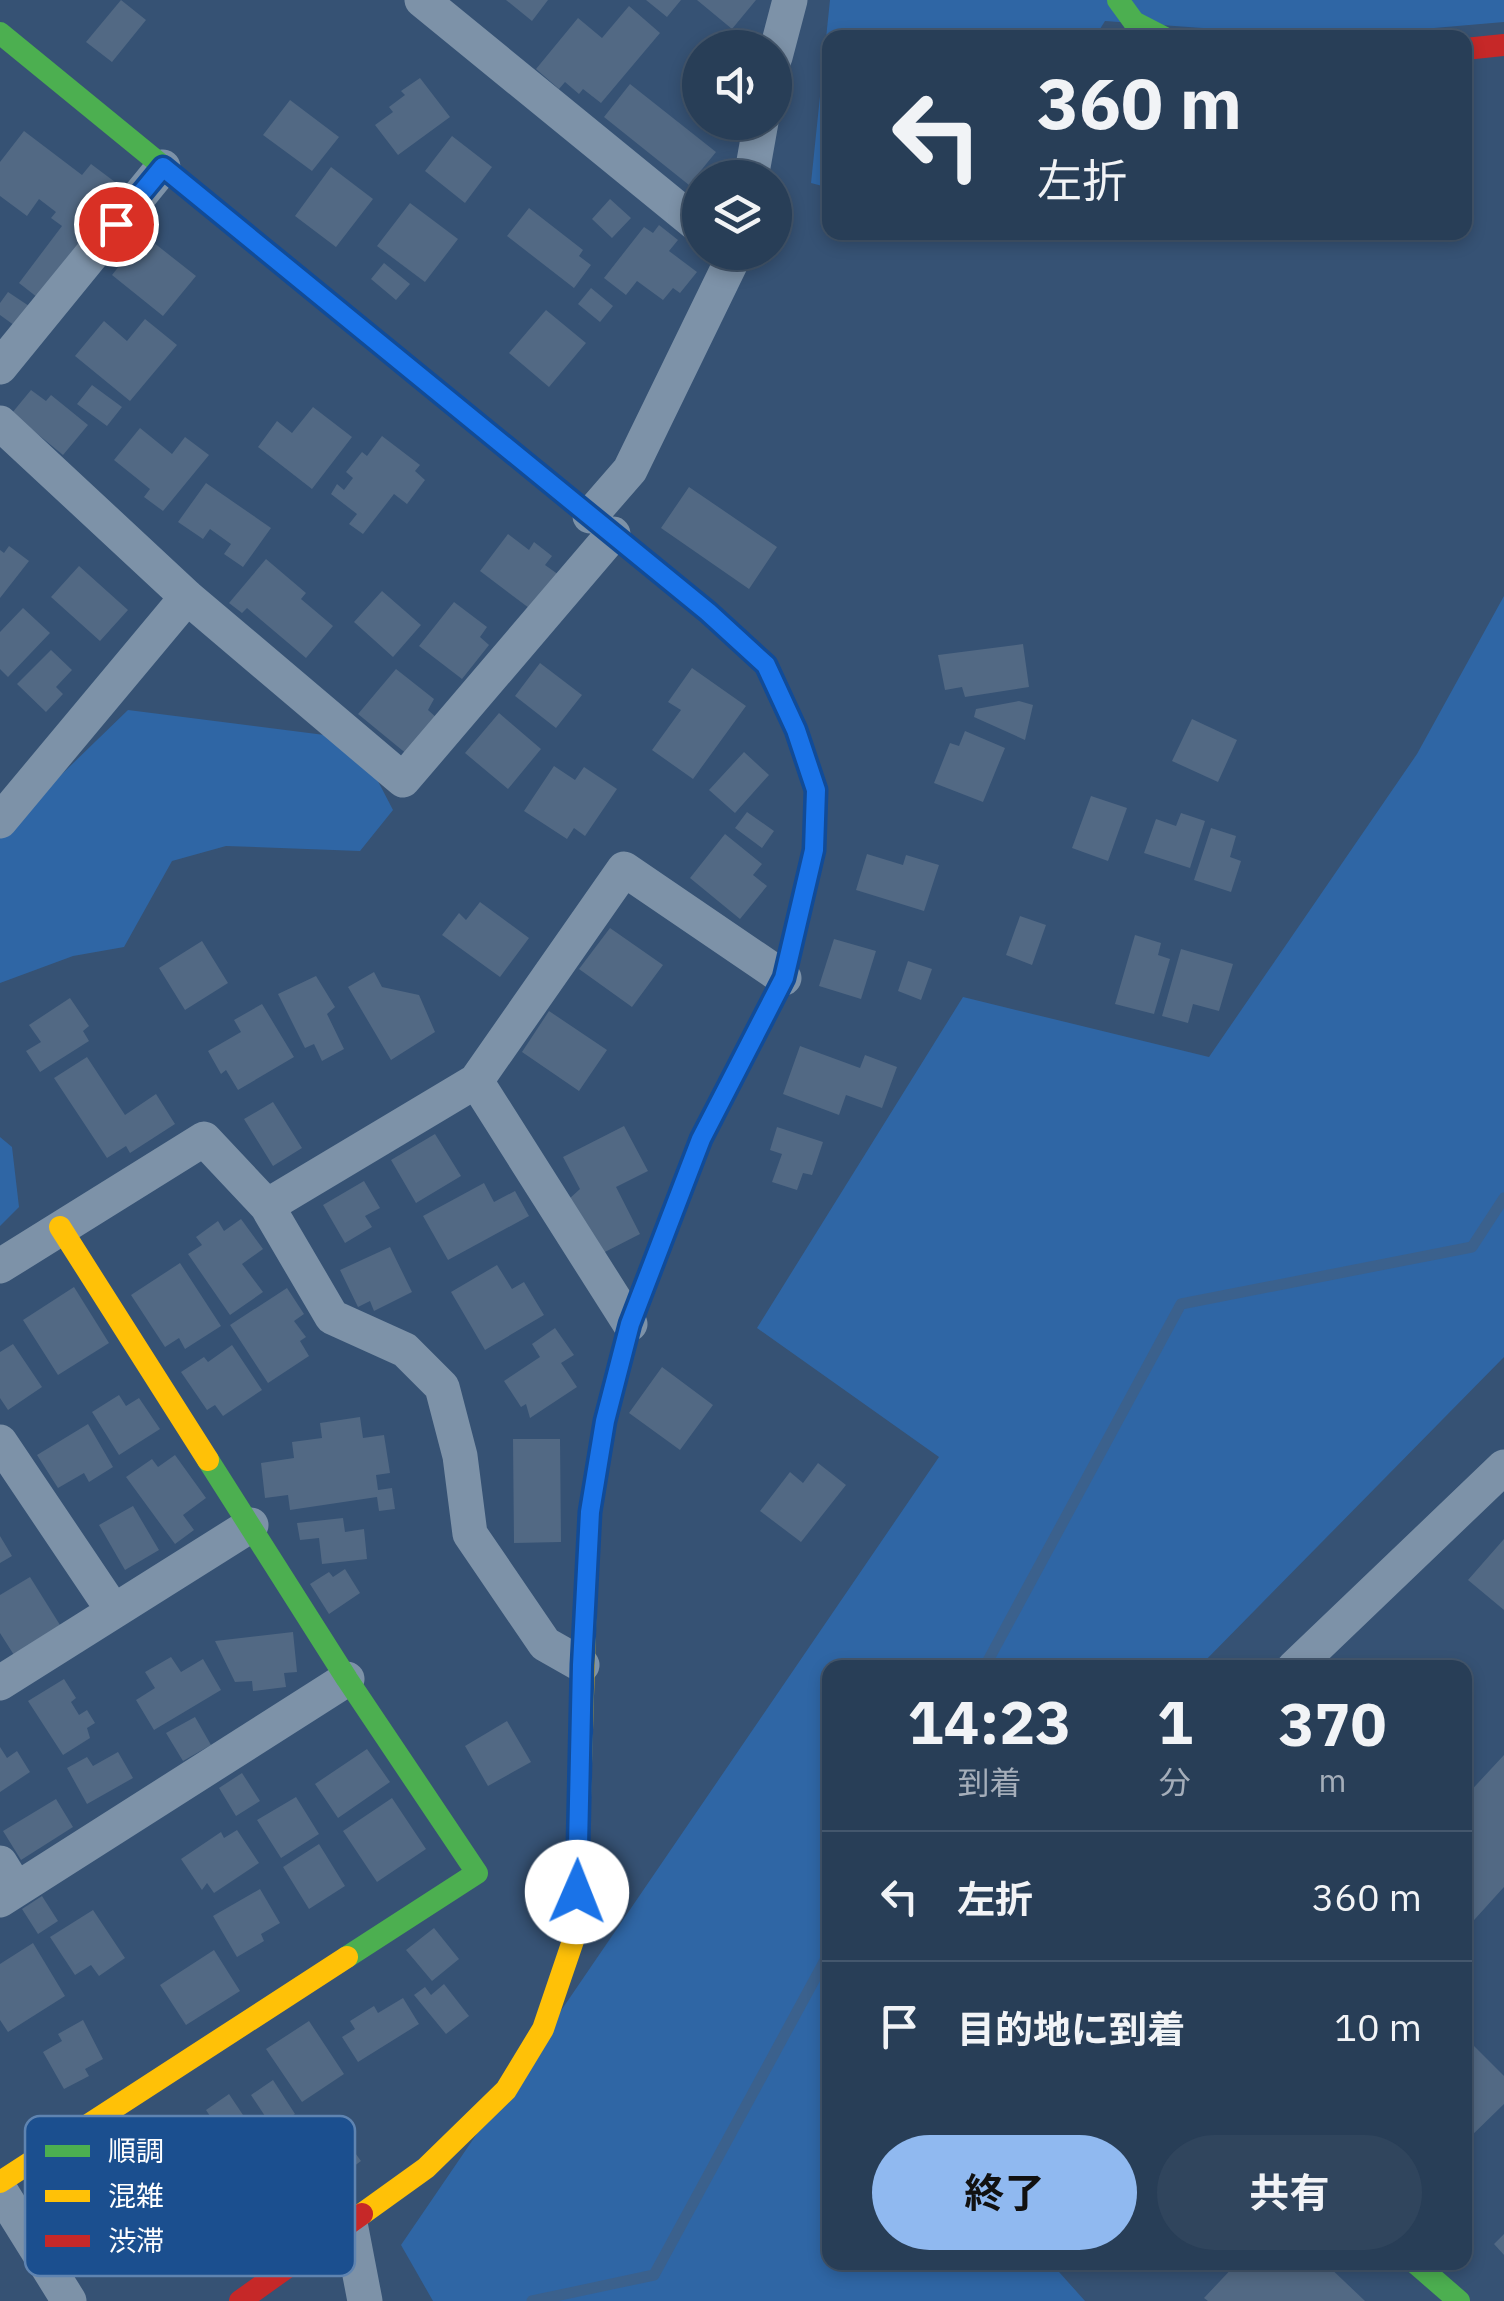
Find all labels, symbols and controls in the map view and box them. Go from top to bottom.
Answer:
map controls [682,30,792,270]
button: sound [682,30,792,140]
text: 360 m [1037,57,1242,148]
icon: left [872,70,1002,200]
text: 左折 [1037,151,1127,209]
button: layers [682,160,792,270]
pin [74,182,159,267]
icon: arrive [89,197,144,252]
text: 14:23 [908,1682,1071,1761]
text: 1 [1157,1682,1193,1761]
text: 370 [1278,1684,1386,1763]
text: m [1318,1759,1346,1801]
text: 到着 [957,1761,1021,1803]
text: 分 [1159,1761,1191,1803]
position arrow [525,1840,629,1944]
icon: left [872,1869,927,1924]
text: 360 m [1311,1872,1422,1921]
text: 左折 [957,1874,1033,1923]
icon: arrive [872,1999,927,2054]
text: 10 m [1334,2002,1422,2051]
text: 目的地に到着 [957,2004,1185,2053]
legend [25,2116,355,2276]
text: 順調 [108,2132,164,2169]
button: 終了 [872,2135,1137,2250]
button: 共有 [1157,2135,1422,2250]
text: 混雑 [108,2177,164,2214]
text: 渋滞 [108,2222,164,2259]

